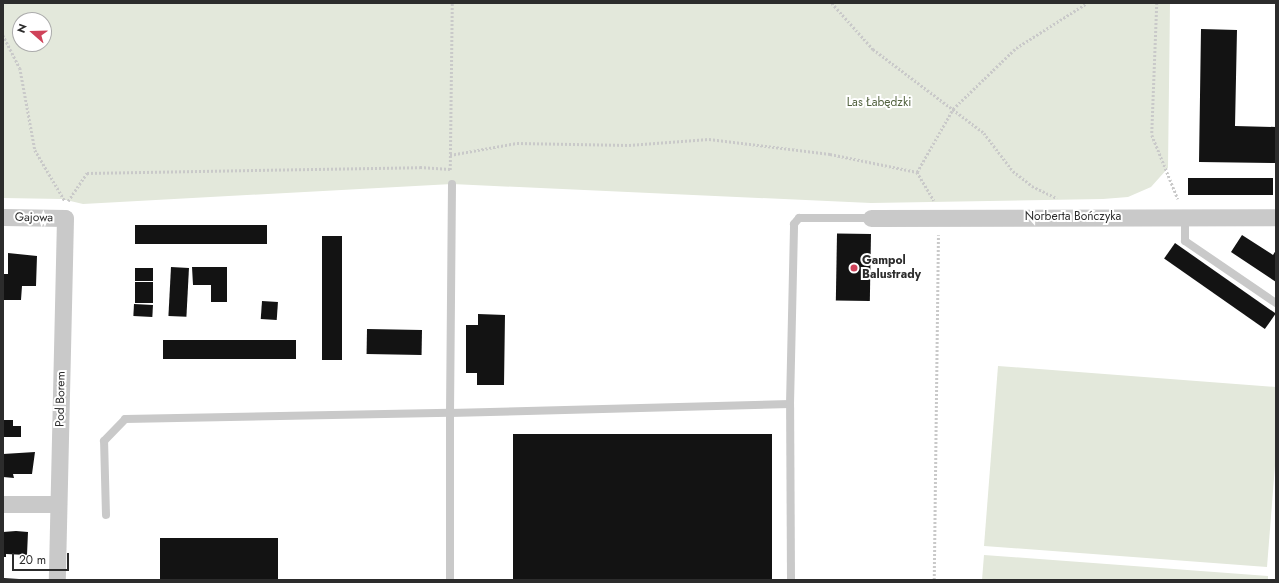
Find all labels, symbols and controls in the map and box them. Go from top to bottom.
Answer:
north arrow [12,12,52,52]
text: N [13,21,31,35]
park label: Las Łabędzki [847,96,911,110]
street label: Gajowa [15,210,53,226]
street label: Norberta Bończyka [1025,210,1121,224]
place label: Gampol Balustrady [862,254,921,282]
marker: Gampol Balustrady [849,263,859,273]
street label: Pod Borem [53,371,69,427]
scale bar [14,545,71,571]
text: 20 m [19,551,46,569]

